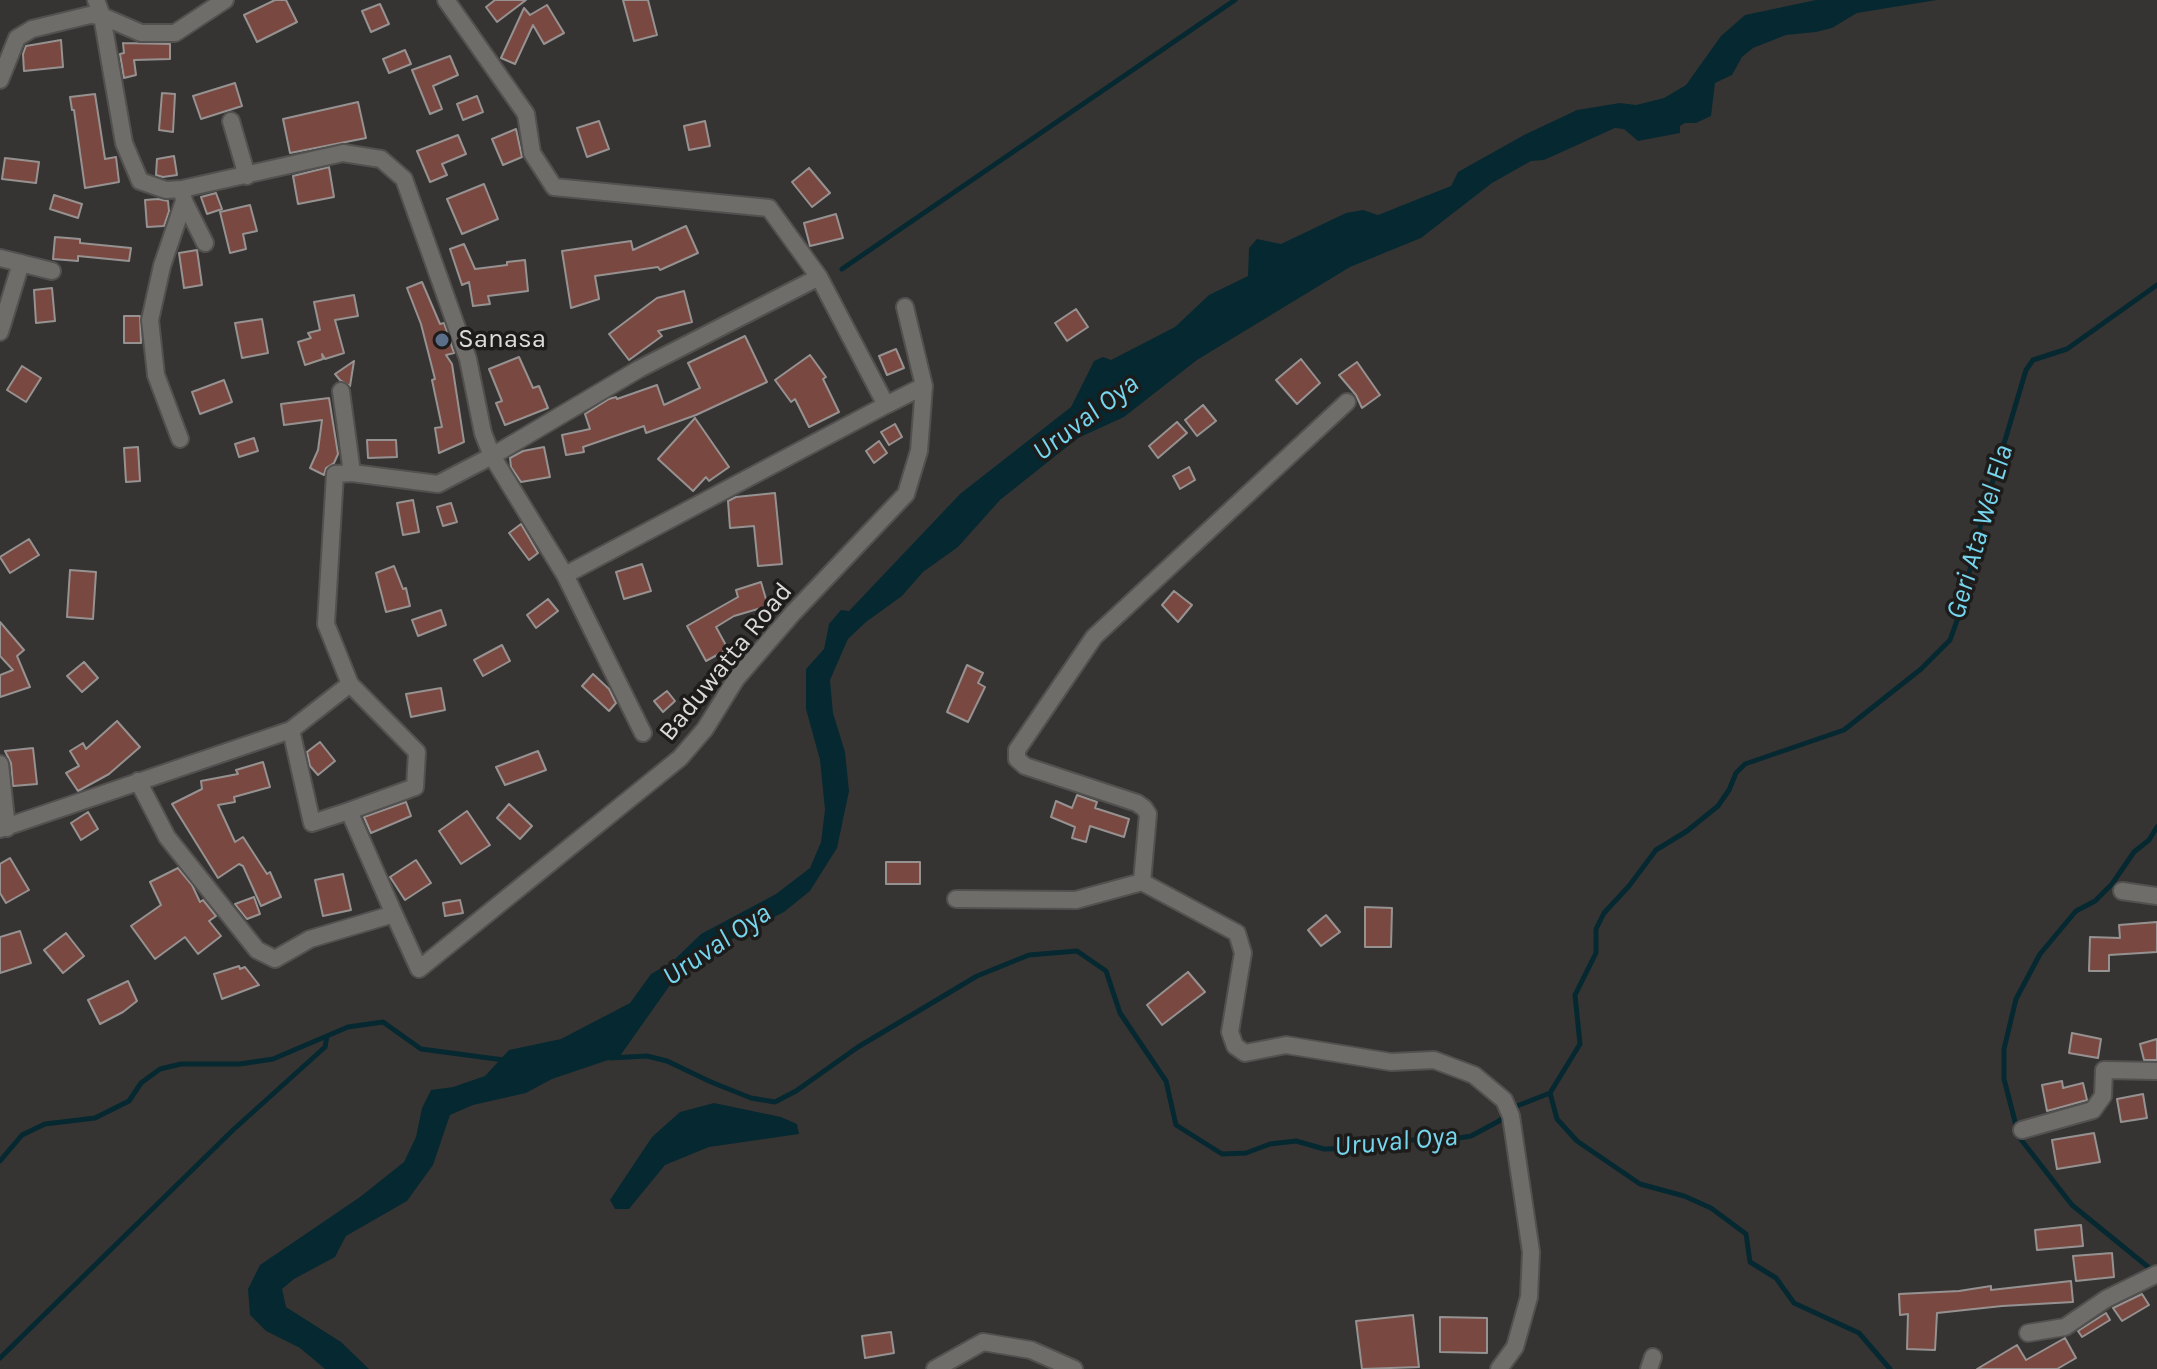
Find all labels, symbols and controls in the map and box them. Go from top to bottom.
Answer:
place label: Sanasa [458,324,546,356]
marker: Sanasa [433,331,451,349]
water label: Uruval Oya [1026,367,1146,469]
water label: Geri Ata Wel Ela [1939,441,2021,623]
street label: Baduwatta Road [653,577,799,747]
water label: Uruval Oya [656,896,778,994]
water label: Uruval Oya [1333,1120,1459,1164]

